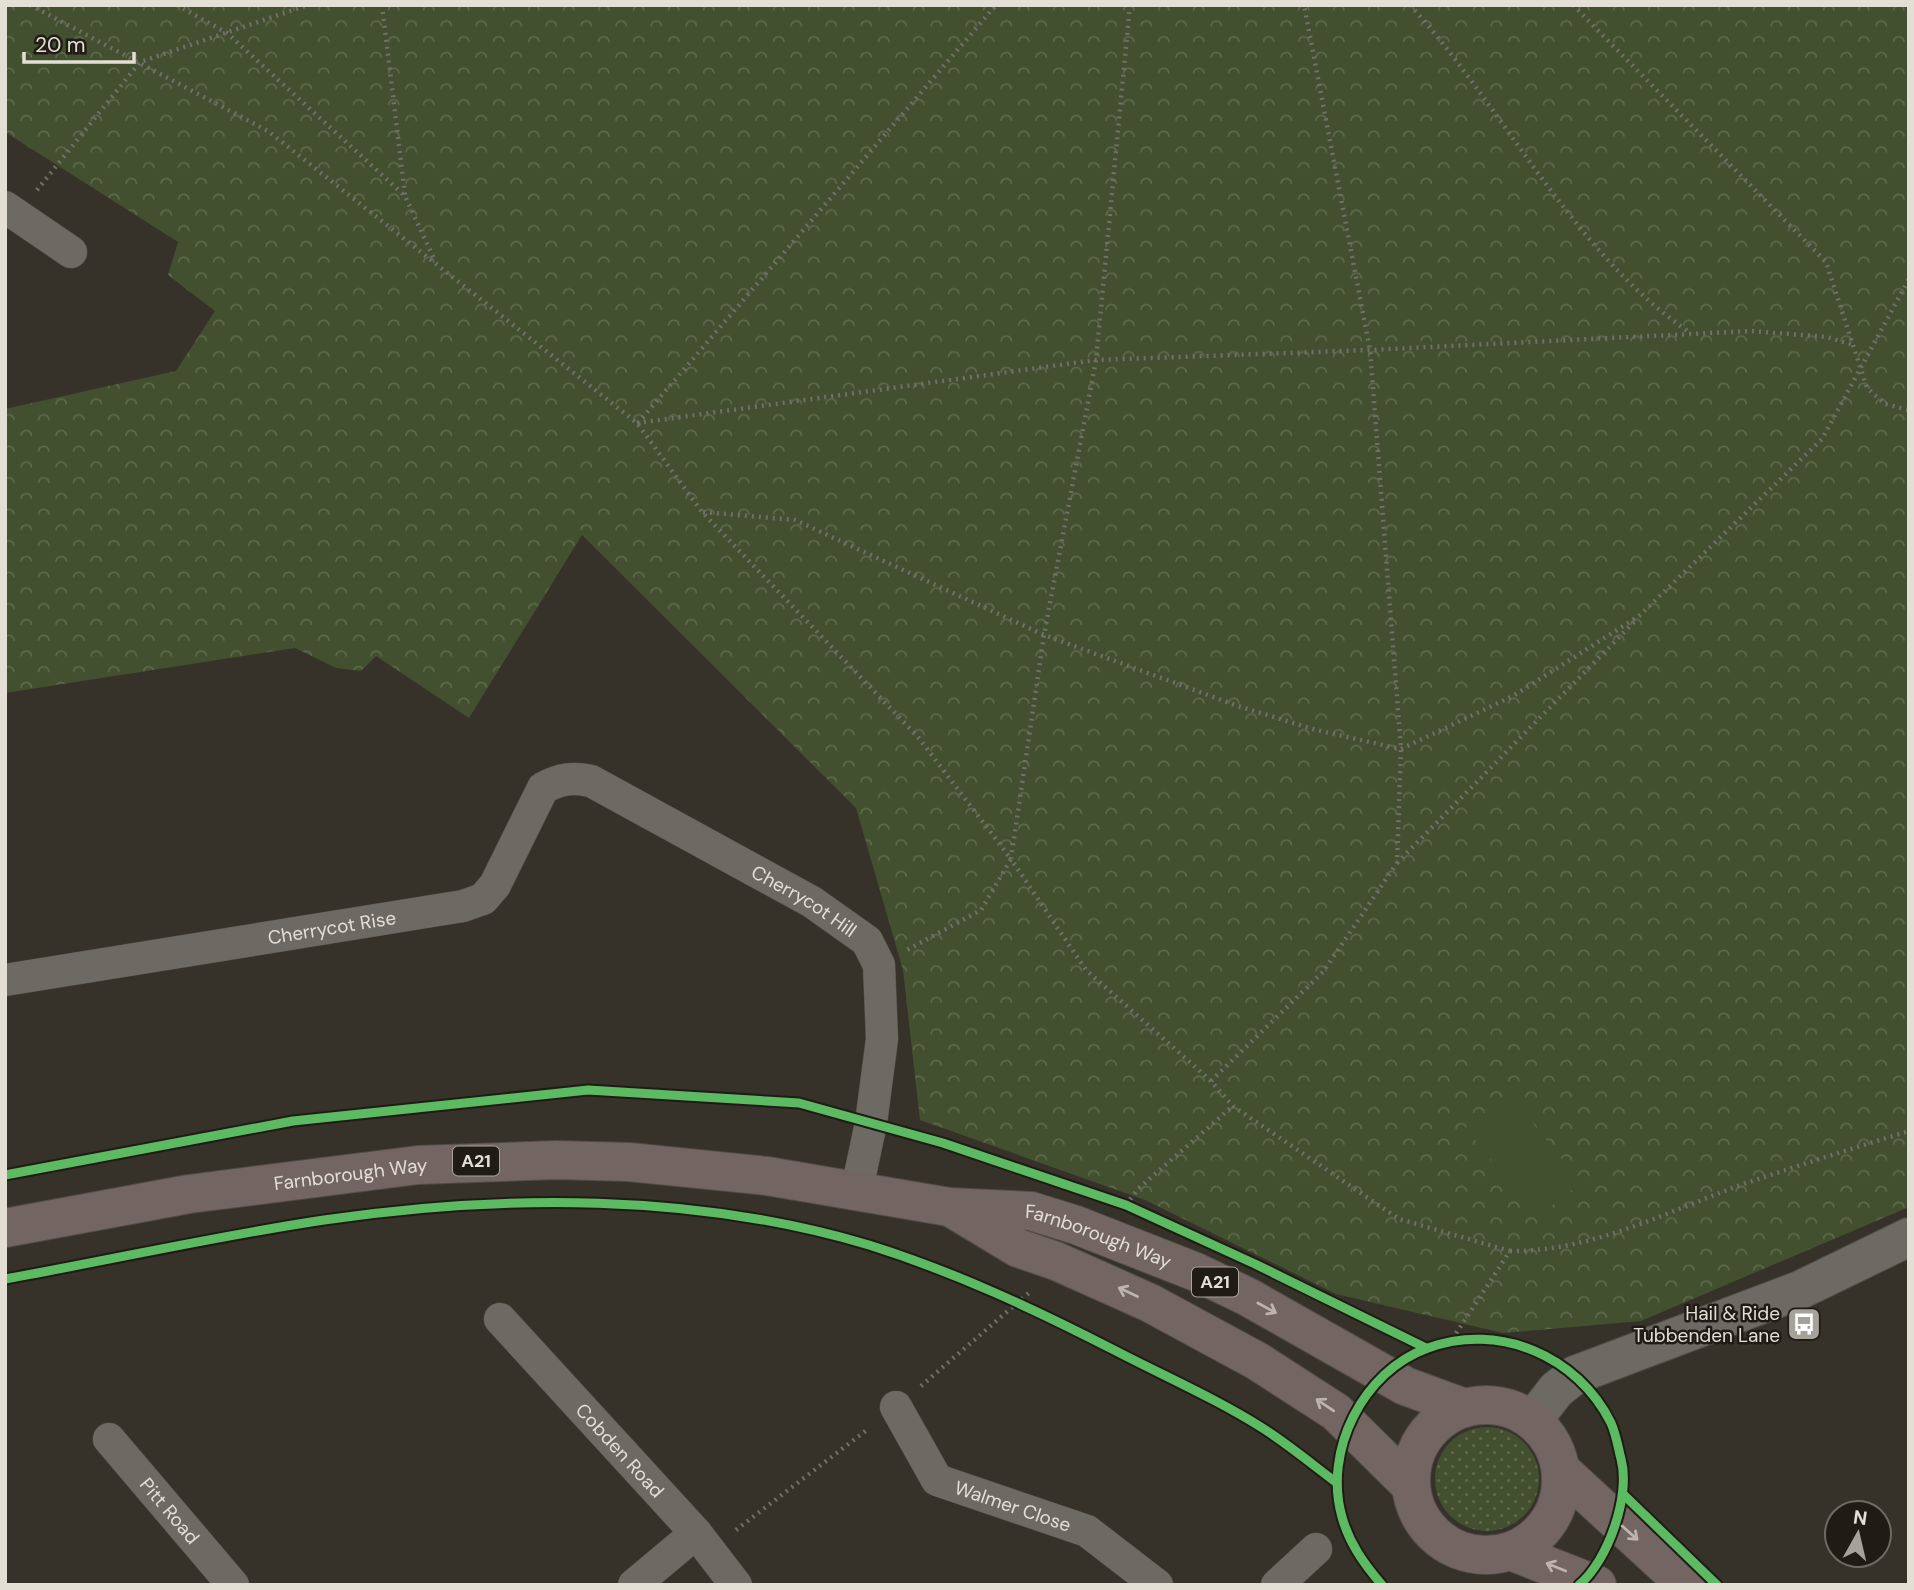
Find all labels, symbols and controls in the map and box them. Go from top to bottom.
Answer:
scale bar [24,21,135,65]
text: 20 m [35,31,86,59]
street label: Cherrycot Hill [747,859,862,943]
street label: Cherrycot Rise [266,905,398,950]
road number: A21 [453,1146,499,1176]
street label: Farnborough Way [272,1153,428,1196]
street label: Farnborough Way [1025,1199,1175,1274]
road number: A21 [1192,1268,1238,1296]
one-way arrow [1117,1285,1138,1298]
one-way arrow [1256,1301,1276,1315]
place label: Hail & Ride Tubbenden Lane [1633,1301,1780,1348]
bus stop icon: Hail & Ride Tubbenden Lane [1785,1305,1823,1343]
street label: Cobden Road [570,1398,670,1503]
one-way arrow [1316,1398,1335,1412]
street label: Pitt Road [134,1472,205,1549]
street label: Walmer Close [951,1475,1074,1538]
north arrow [1823,1499,1893,1569]
text: N [1852,1504,1869,1531]
one-way arrow [1621,1525,1638,1542]
one-way arrow [1545,1559,1567,1572]

